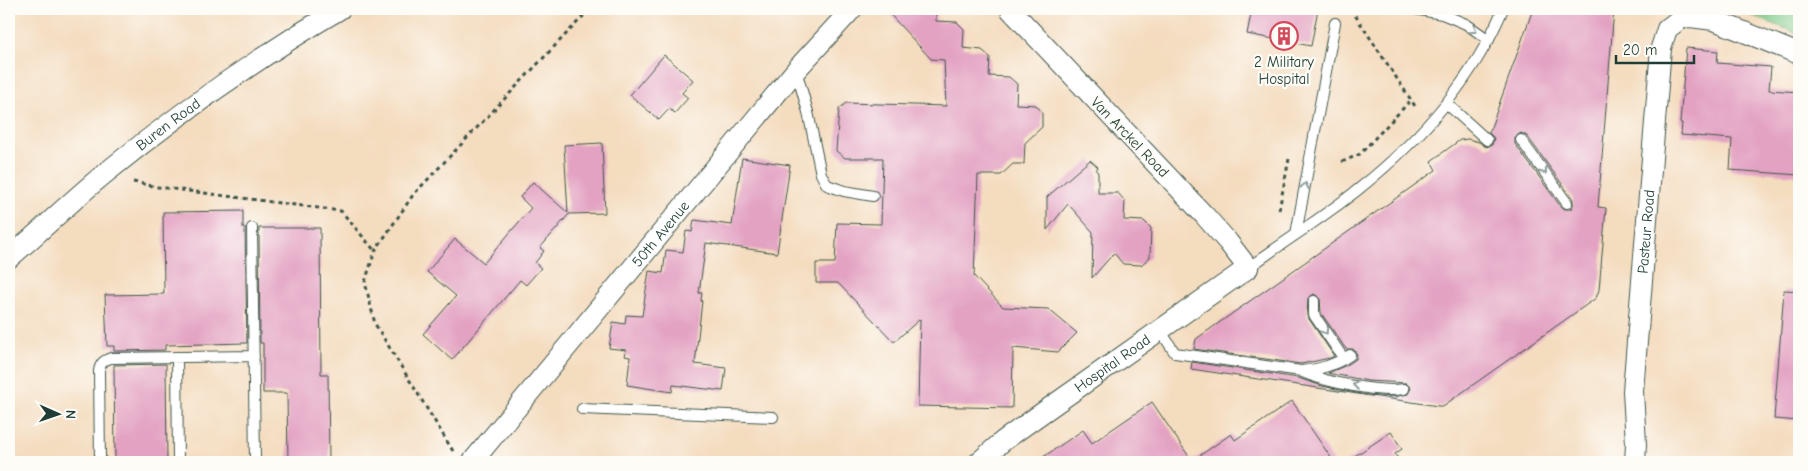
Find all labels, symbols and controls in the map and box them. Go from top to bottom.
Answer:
building icon: 2 Military Hospital [1269,21,1299,51]
one-way arrow [1468,24,1477,33]
scale bar [1616,32,1693,64]
text: 20 m [1623,41,1657,59]
place label: 2 Military Hospital [1254,53,1314,88]
street label: Van Arckel Road [1087,93,1173,181]
street label: Buren Road [132,94,204,154]
one-way arrow [1538,165,1547,175]
one-way arrow [1299,181,1309,190]
street label: Pasteur Road [1634,189,1658,274]
street label: 50th Avenue [628,197,693,271]
one-way arrow [1319,326,1328,335]
street label: Hospital Road [1071,331,1154,396]
one-way arrow [1352,380,1360,391]
north arrow [32,388,82,438]
text: N [62,410,79,419]

